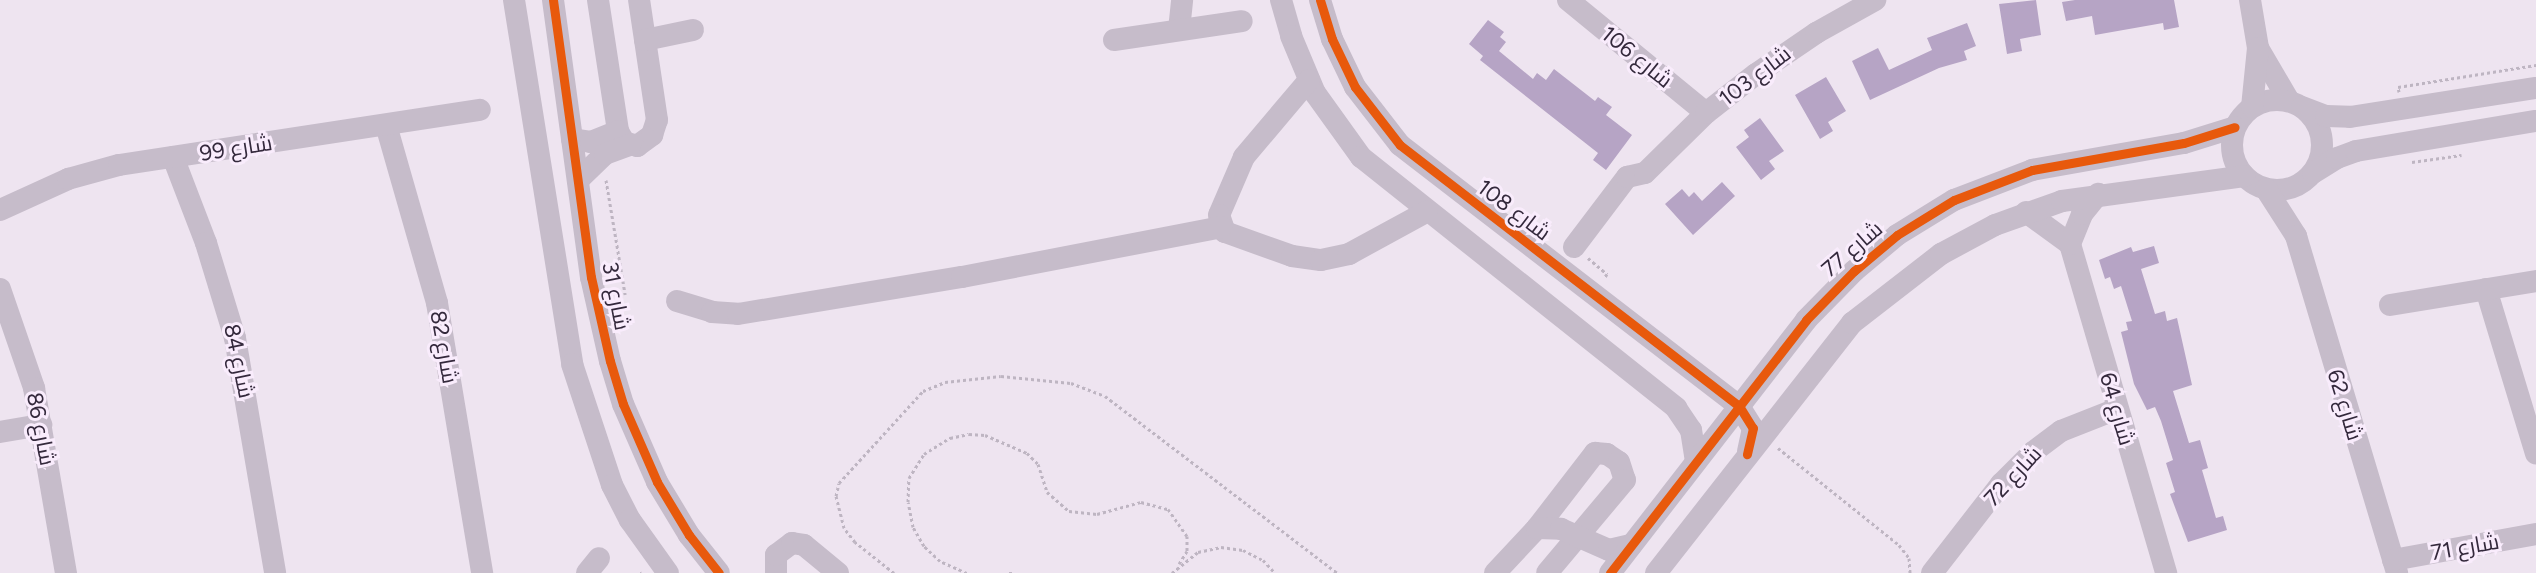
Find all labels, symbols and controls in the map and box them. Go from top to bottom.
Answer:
street label: شارع 106 [1596,20,1678,94]
street label: شارع 103 [1714,40,1796,112]
street label: شارع 99 [198,129,274,167]
street label: شارع 108 [1472,174,1556,246]
street label: شارع 77 [1816,216,1888,282]
street label: شارع 31 [596,260,636,332]
street label: شارع 82 [425,308,463,386]
street label: شارع 84 [218,321,260,401]
street label: شارع 62 [2322,366,2368,444]
street label: شارع 64 [2094,370,2140,448]
street label: شارع 86 [21,390,61,468]
street label: شارع 72 [1979,441,2047,511]
street label: شارع 71 [2429,528,2501,566]

